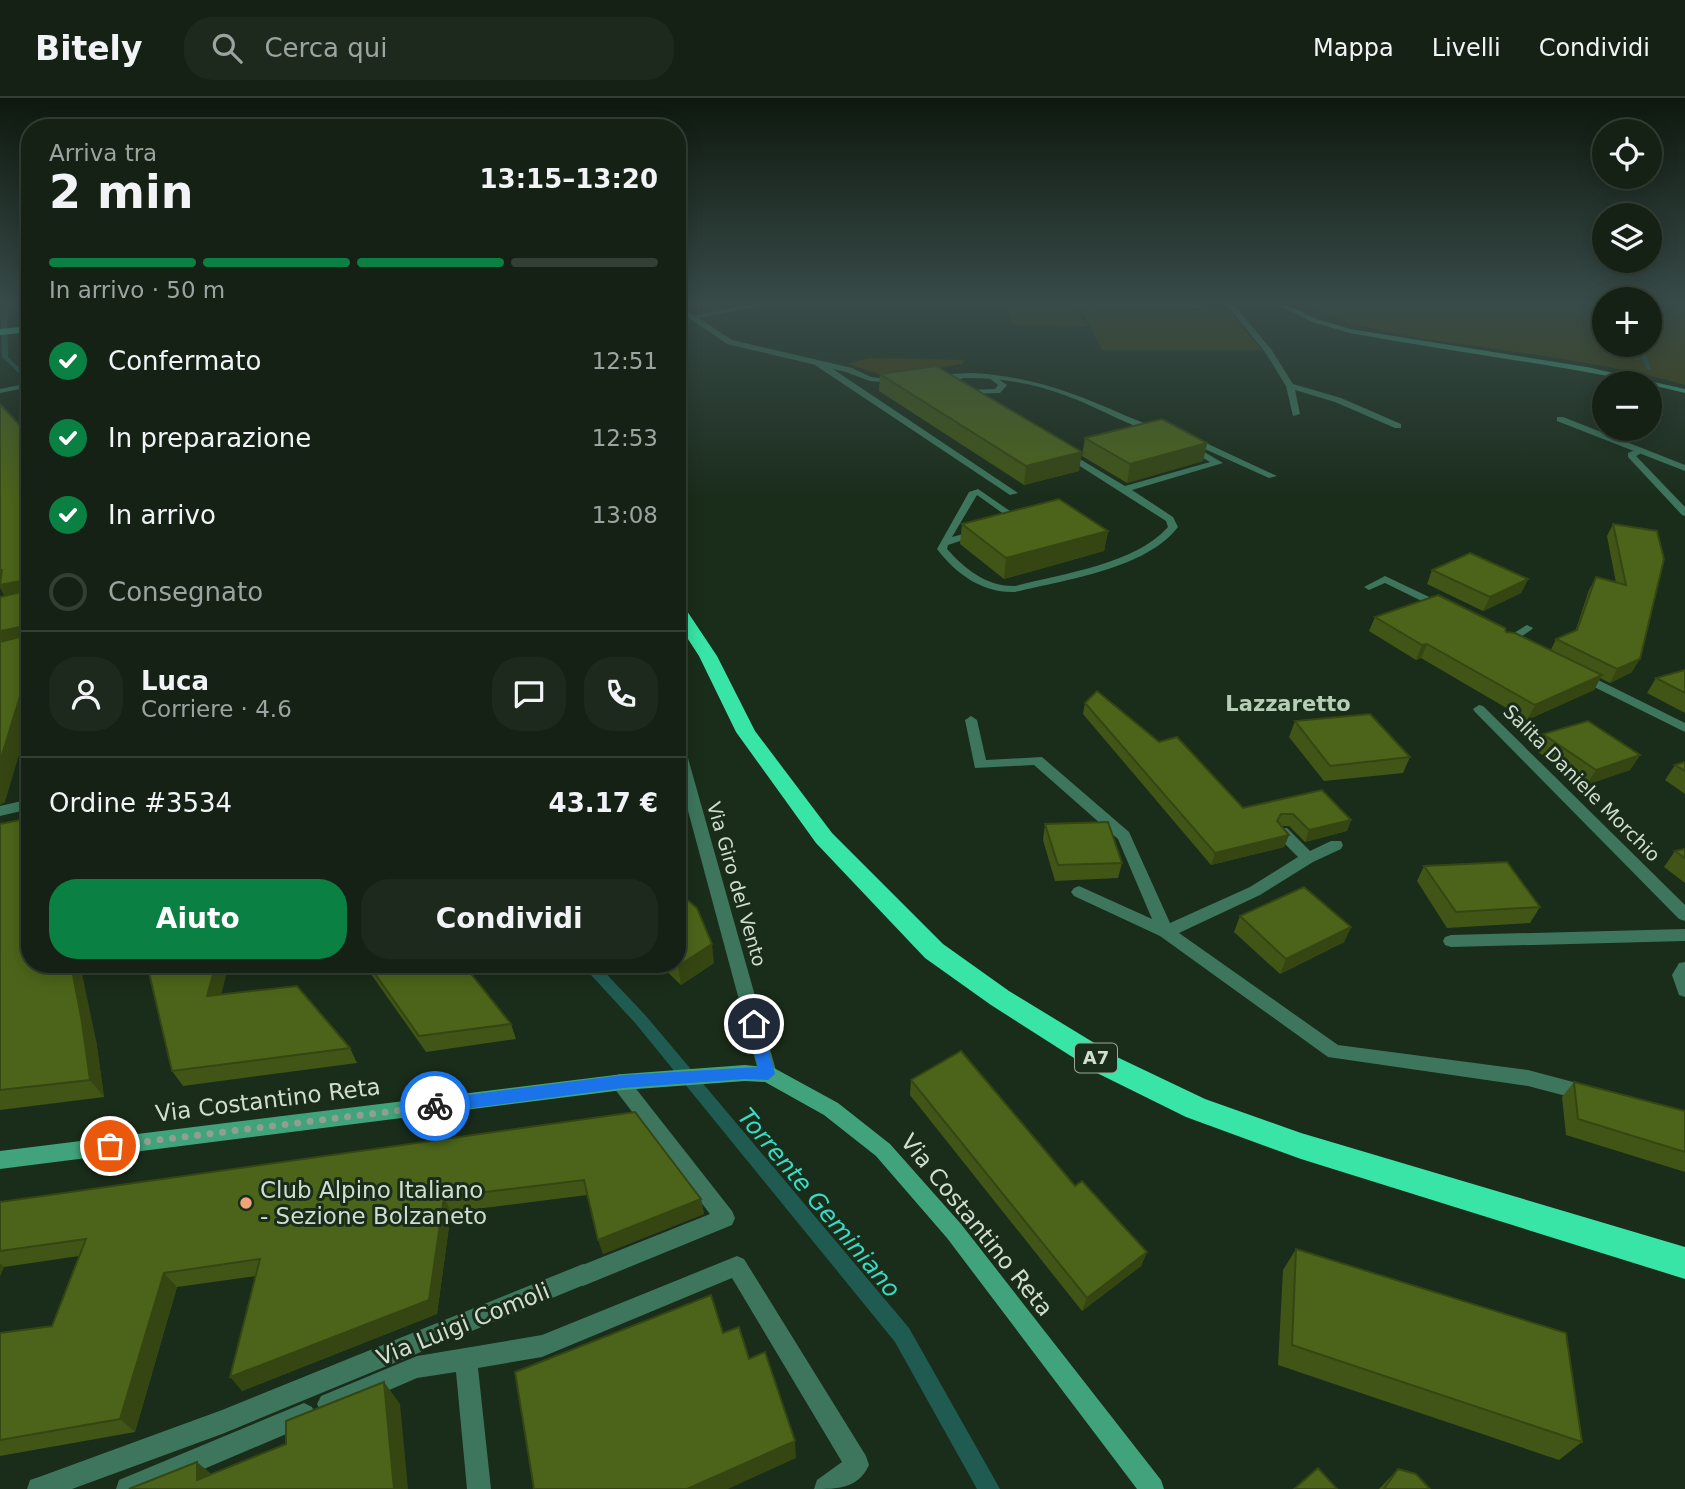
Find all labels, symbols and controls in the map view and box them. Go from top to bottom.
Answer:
search box [184,17,674,80]
text: Bitely [35,29,142,68]
icon: search [208,29,246,67]
text: Cerca qui [264,33,387,63]
text: Mappa [1313,34,1394,62]
text: Livelli [1432,34,1501,62]
text: Condividi [1539,34,1650,62]
map controls [1592,119,1662,441]
button: locate [1592,119,1662,189]
text: Arriva tra [49,140,157,166]
text: 13:15–13:20 [479,164,658,194]
text: 2 min [49,165,193,219]
button: layers [1592,203,1662,273]
text: In arrivo · 50 m [49,277,225,303]
button: + [1592,287,1662,357]
icon: check [49,342,87,380]
text: Confermato [108,346,261,376]
text: 12:51 [592,348,658,374]
button: − [1592,371,1662,441]
icon: check [49,419,87,457]
text: In preparazione [108,423,311,453]
text: 12:53 [592,425,658,451]
icon: check [49,496,87,534]
text: In arrivo [108,500,216,530]
text: 13:08 [592,502,658,528]
text: Consegnato [108,577,263,607]
button: person [49,657,123,731]
button: chat [492,657,566,731]
button: phone [584,657,658,731]
text: Luca [141,666,209,696]
district label: Lazzaretto [1225,692,1351,716]
text: Corriere · 4.6 [141,696,292,722]
street label: Salita Daniele Morchio [1499,700,1665,866]
text: Ordine #3534 [49,788,232,818]
text: 43.17 € [549,788,658,818]
street label: Via Giro del Vento [703,799,771,969]
button: Aiuto [49,879,347,959]
button: Condividi [361,879,658,959]
pin [724,994,784,1054]
icon: home [735,1005,773,1043]
road number: A7 [1075,1043,1117,1072]
courier [400,1071,470,1141]
street label: Via Costantino Reta [154,1073,382,1127]
icon: bike [416,1087,454,1125]
water label: Torrente Geminiano [732,1103,906,1303]
pin [80,1116,140,1176]
icon: bag [91,1127,129,1165]
street label: Via Costantino Reta [896,1129,1058,1321]
place label: Club Alpino Italiano - Sezione Bolzaneto [260,1177,487,1229]
marker: Club Alpino Italiano - Sezione Bolzaneto [238,1195,254,1211]
street label: Via Luigi Comoli [373,1277,553,1371]

